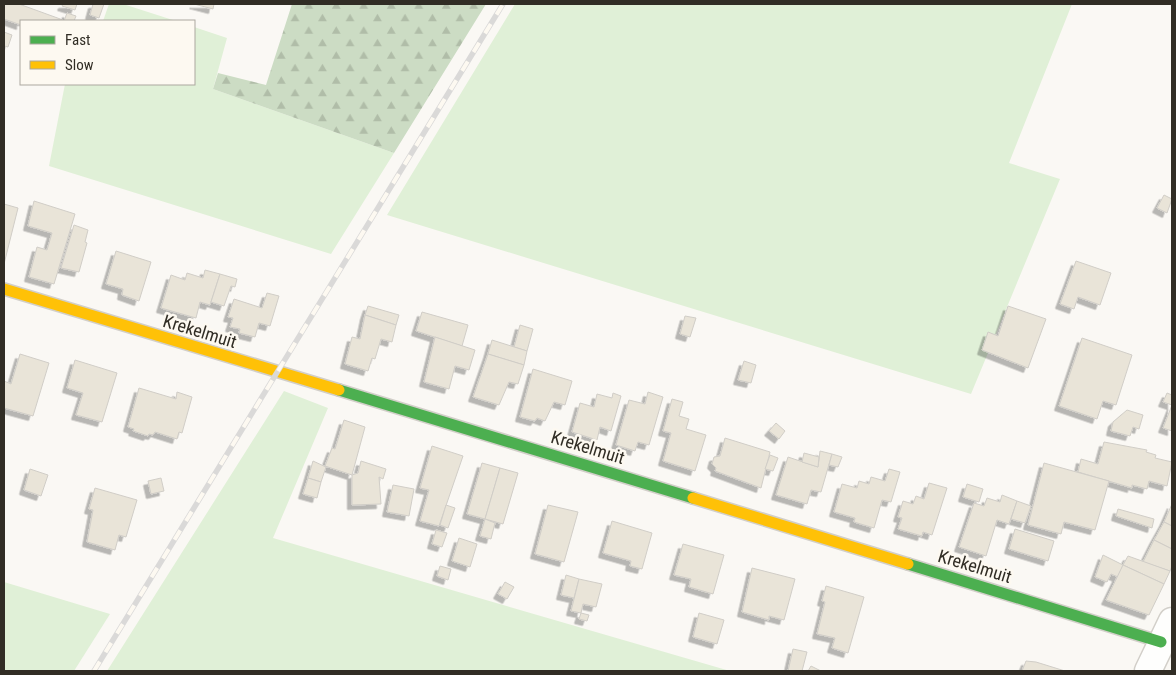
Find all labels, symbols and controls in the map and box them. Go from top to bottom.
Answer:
legend [20,20,195,85]
text: Fast [65,31,90,49]
text: Slow [65,56,94,74]
street label: Krekelmuit [161,310,239,352]
street label: Krekelmuit [549,426,627,468]
street label: Krekelmuit [936,545,1014,587]

